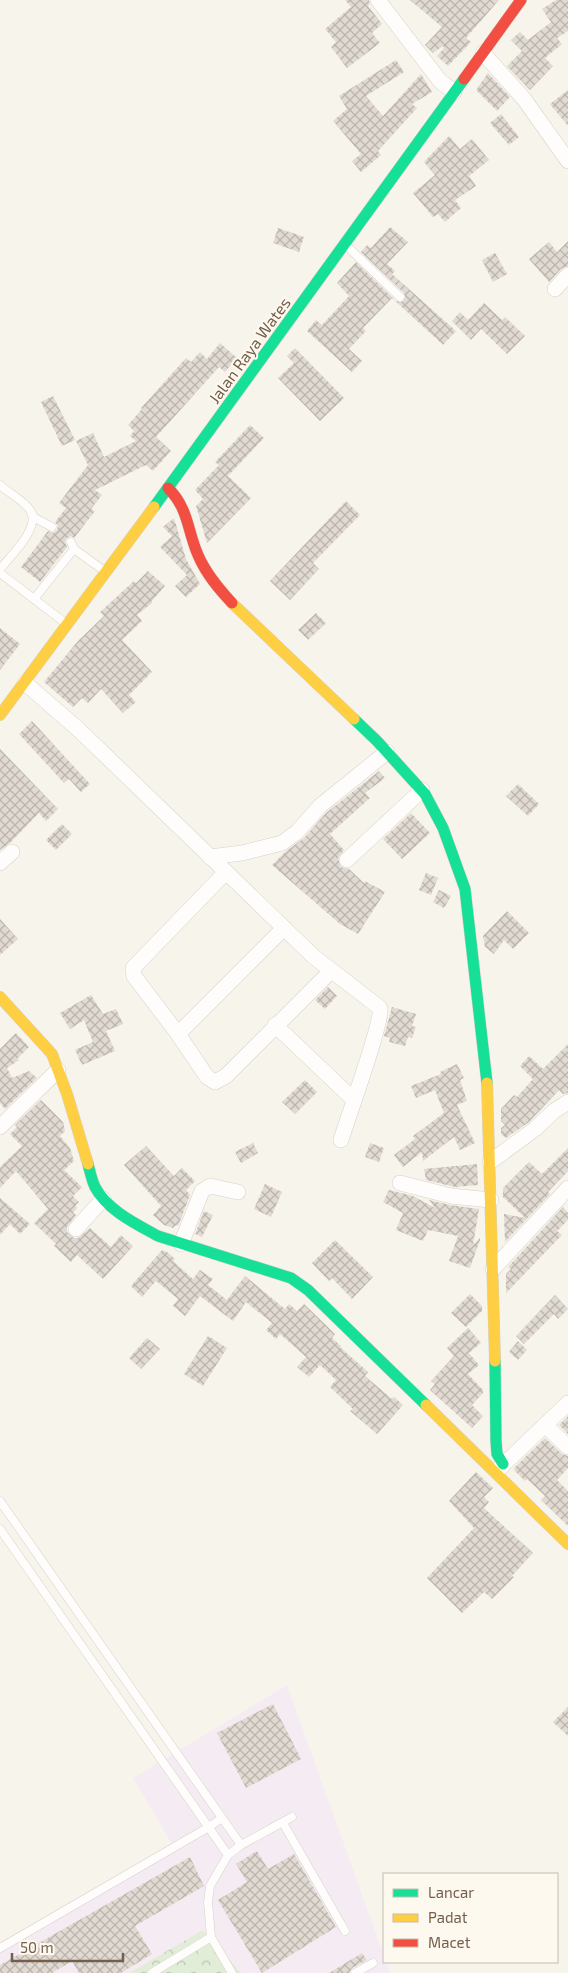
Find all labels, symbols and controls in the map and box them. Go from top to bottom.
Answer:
street label: Jalan Raya Wates [204,293,294,407]
legend [383,1873,558,1963]
text: Lancar [428,1883,474,1901]
text: Padat [428,1908,468,1926]
scale bar [12,1930,124,1962]
text: Macet [428,1933,471,1951]
text: 50 m [20,1938,54,1956]

